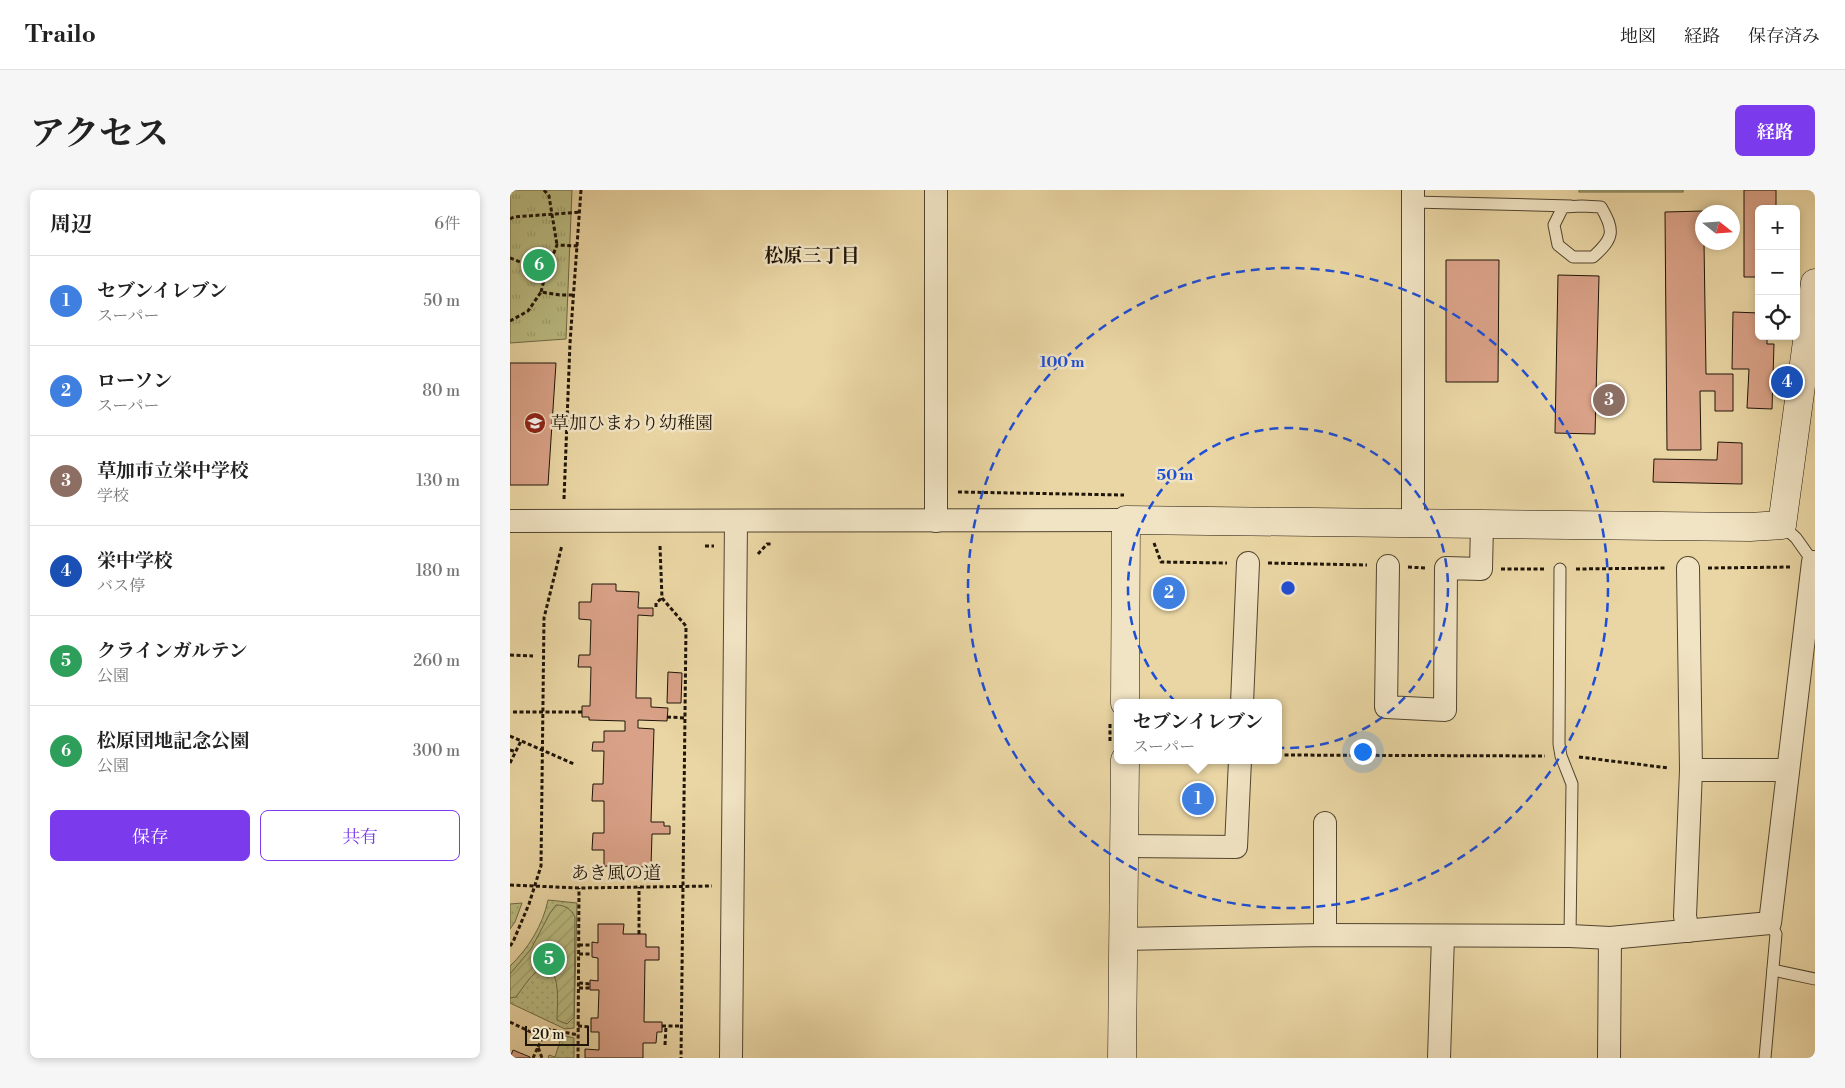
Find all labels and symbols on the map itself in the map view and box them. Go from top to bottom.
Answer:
north arrow [1695,205,1740,250]
district label: 松原三丁目 [764,244,860,268]
pin: 6 [523,246,555,284]
text: 100 m [1040,353,1085,372]
pin: 4 [1771,363,1803,401]
pin: 3 [1593,381,1625,419]
school or university icon: 草加ひまわり幼稚園 [523,411,547,435]
place label: 草加ひまわり幼稚園 [551,412,713,435]
text: 50 m [1157,466,1193,485]
pin: 2 [1153,574,1185,612]
centre of rings [1279,579,1297,597]
your location [1350,739,1376,765]
pin: 1 [1182,780,1214,818]
street label: あき風の道 [571,862,661,885]
pin: 5 [533,940,565,978]
scale bar [525,1023,589,1046]

